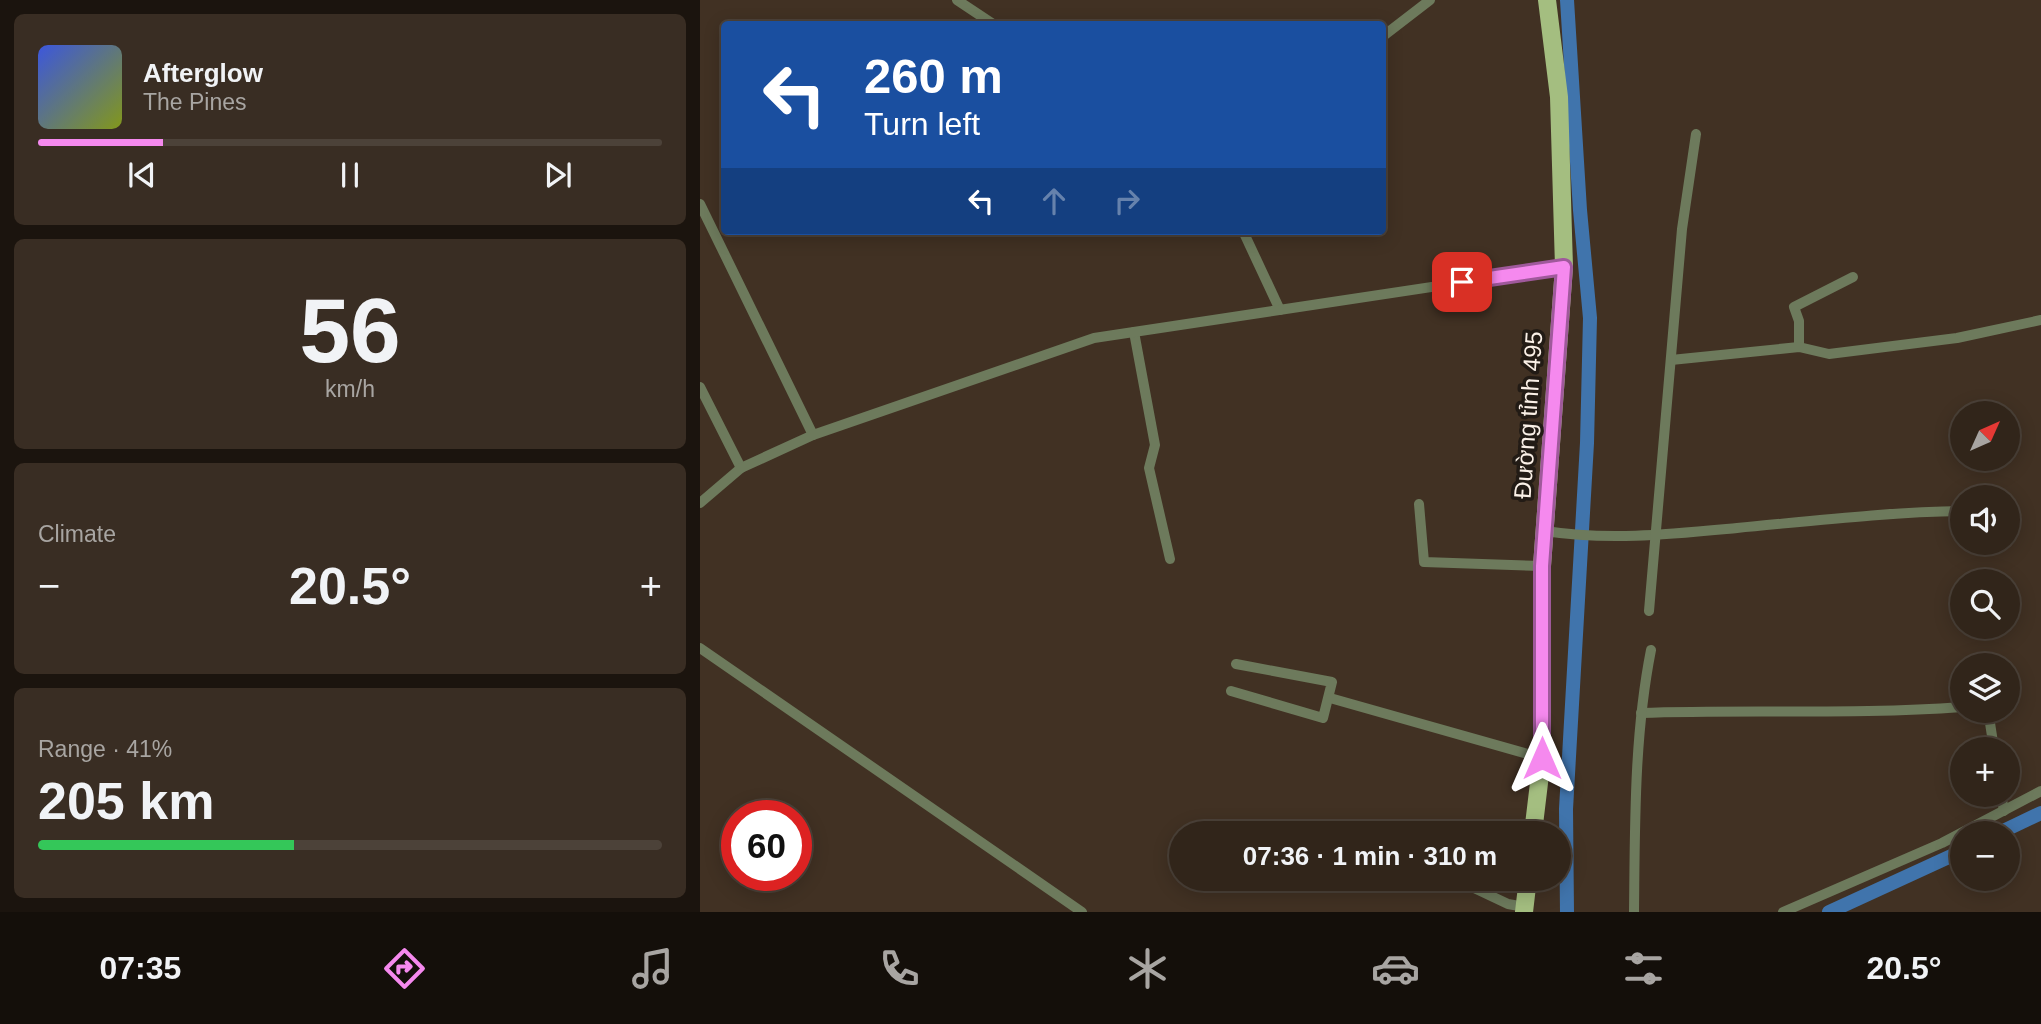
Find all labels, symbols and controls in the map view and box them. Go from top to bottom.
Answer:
icon: left [749,49,840,140]
text: 260 m [864,49,1003,103]
text: Afterglow [143,58,263,88]
text: The Pines [143,89,247,115]
text: Turn left [864,106,980,142]
icon: previous [123,156,161,194]
icon: pause [331,156,369,194]
icon: next [539,156,577,194]
icon: left [962,182,1000,220]
icon: ahead [1035,182,1073,220]
icon: right [1108,182,1146,220]
pin [1432,252,1492,312]
icon: arrive [1443,263,1481,301]
text: 56 [299,280,401,381]
street label: Đường tỉnh 495 [1509,330,1547,500]
text: km/h [325,376,375,402]
north arrow [1950,401,2020,471]
map controls [1950,401,2020,891]
button: sound [1950,485,2020,555]
text: Climate [38,521,116,547]
text: 20.5° [289,557,411,615]
text: − [38,565,60,607]
text: + [640,565,662,607]
button: search [1950,569,2020,639]
button: layers [1950,653,2020,723]
position arrow [1505,721,1579,795]
text: Range · 41% [38,736,172,762]
button: + [1950,737,2020,807]
text: 205 km [38,772,214,830]
speed limit sign: 60 [721,800,812,891]
button: − [1950,821,2020,891]
text: 07:36 · 1 min · 310 m [1243,841,1497,871]
icon: directions [380,944,429,993]
icon: music [628,944,677,993]
icon: phone [875,944,924,993]
icon: climate [1123,944,1172,993]
icon: car [1371,944,1420,993]
icon: filters [1619,944,1668,993]
text: 07:35 [99,950,181,986]
text: 20.5° [1866,950,1942,986]

